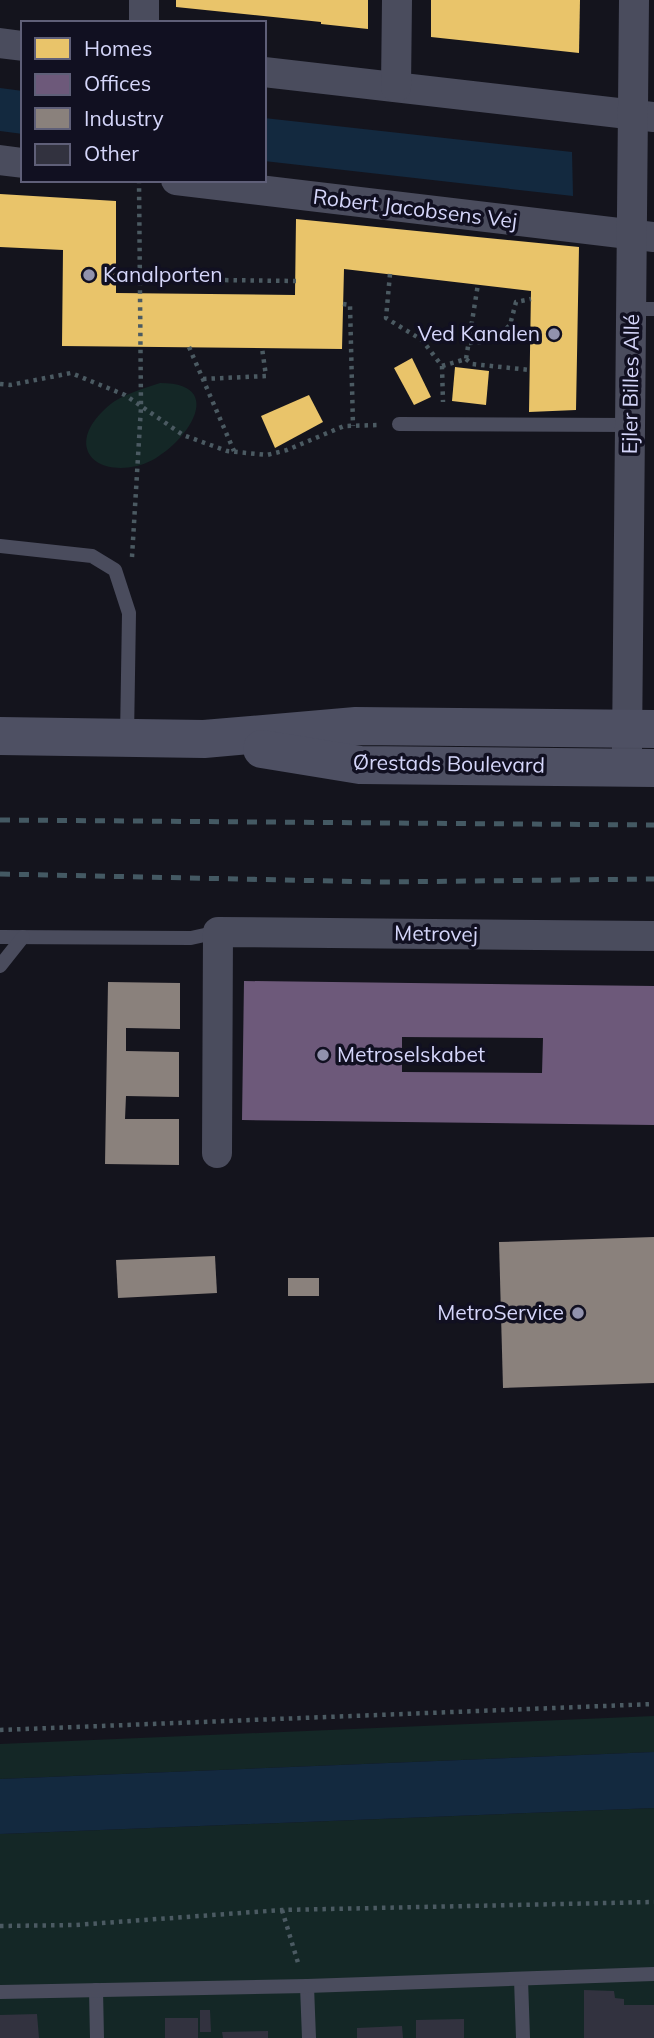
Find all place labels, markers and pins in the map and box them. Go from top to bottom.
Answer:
place label: Kanalporten [103,261,223,287]
marker: Kanalporten [81,267,97,283]
place label: Ved Kanalen [418,320,540,346]
marker: Ved Kanalen [546,326,562,342]
place label: Metroselskabet [337,1041,485,1067]
marker: Metroselskabet [315,1047,331,1063]
place label: MetroService [437,1299,564,1325]
marker: MetroService [570,1305,586,1321]

